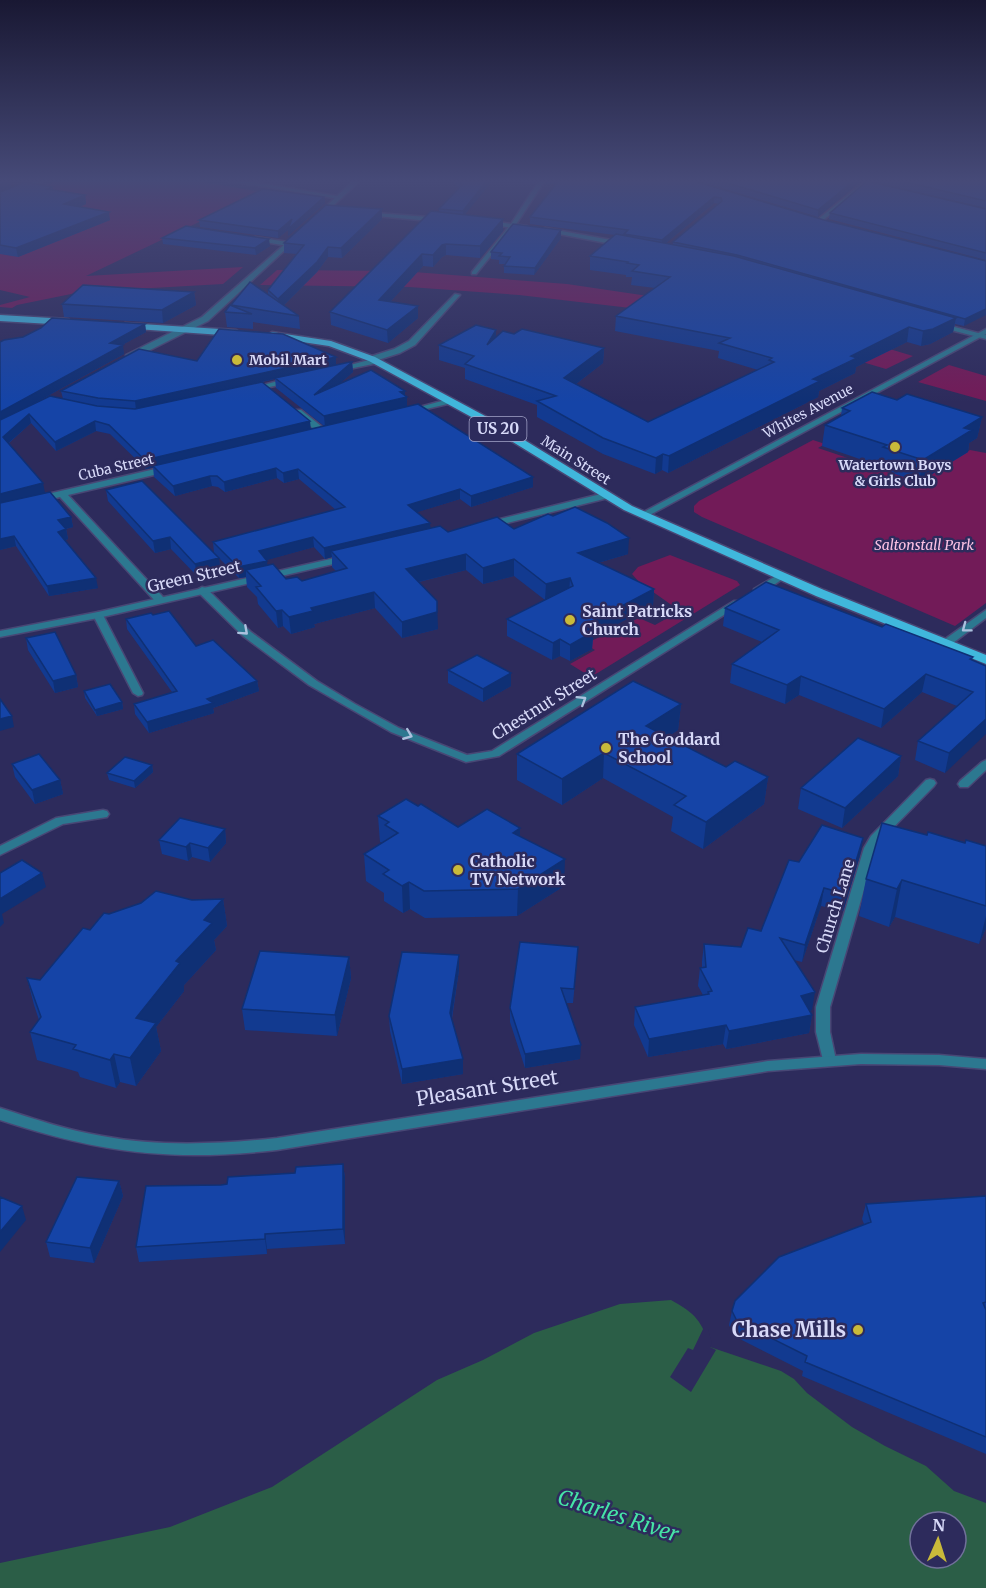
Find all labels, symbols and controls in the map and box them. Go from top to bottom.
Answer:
place label: Mobil Mart [249,351,327,369]
marker: Mobil Mart [230,353,244,367]
street label: Whites Avenue [759,380,856,443]
road number: US 20 [470,417,526,441]
street label: Main Street [538,432,615,489]
marker: Watertown Boys & Girls Club [888,440,902,454]
street label: Cuba Street [77,449,156,484]
place label: Watertown Boys & Girls Club [837,456,952,490]
park label: Saltonstall Park [874,536,974,554]
street label: Green Street [145,555,243,596]
place label: Saint Patricks Church [582,601,692,639]
marker: Saint Patricks Church [563,613,577,627]
one-way arrow [961,621,972,632]
one-way arrow [237,623,248,634]
street label: Chestnut Street [488,663,601,744]
one-way arrow [576,695,586,707]
one-way arrow [401,728,412,740]
place label: The Goddard School [618,729,720,767]
marker: The Goddard School [599,741,613,755]
place label: Catholic TV Network [470,851,566,889]
street label: Church Lane [811,856,859,956]
marker: Catholic TV Network [451,863,465,877]
street label: Pleasant Street [414,1064,560,1111]
place label: Chase Mills [732,1317,846,1342]
marker: Chase Mills [851,1323,865,1337]
water label: Charles River [554,1483,683,1548]
north arrow [908,1510,968,1570]
text: N [932,1515,946,1535]

